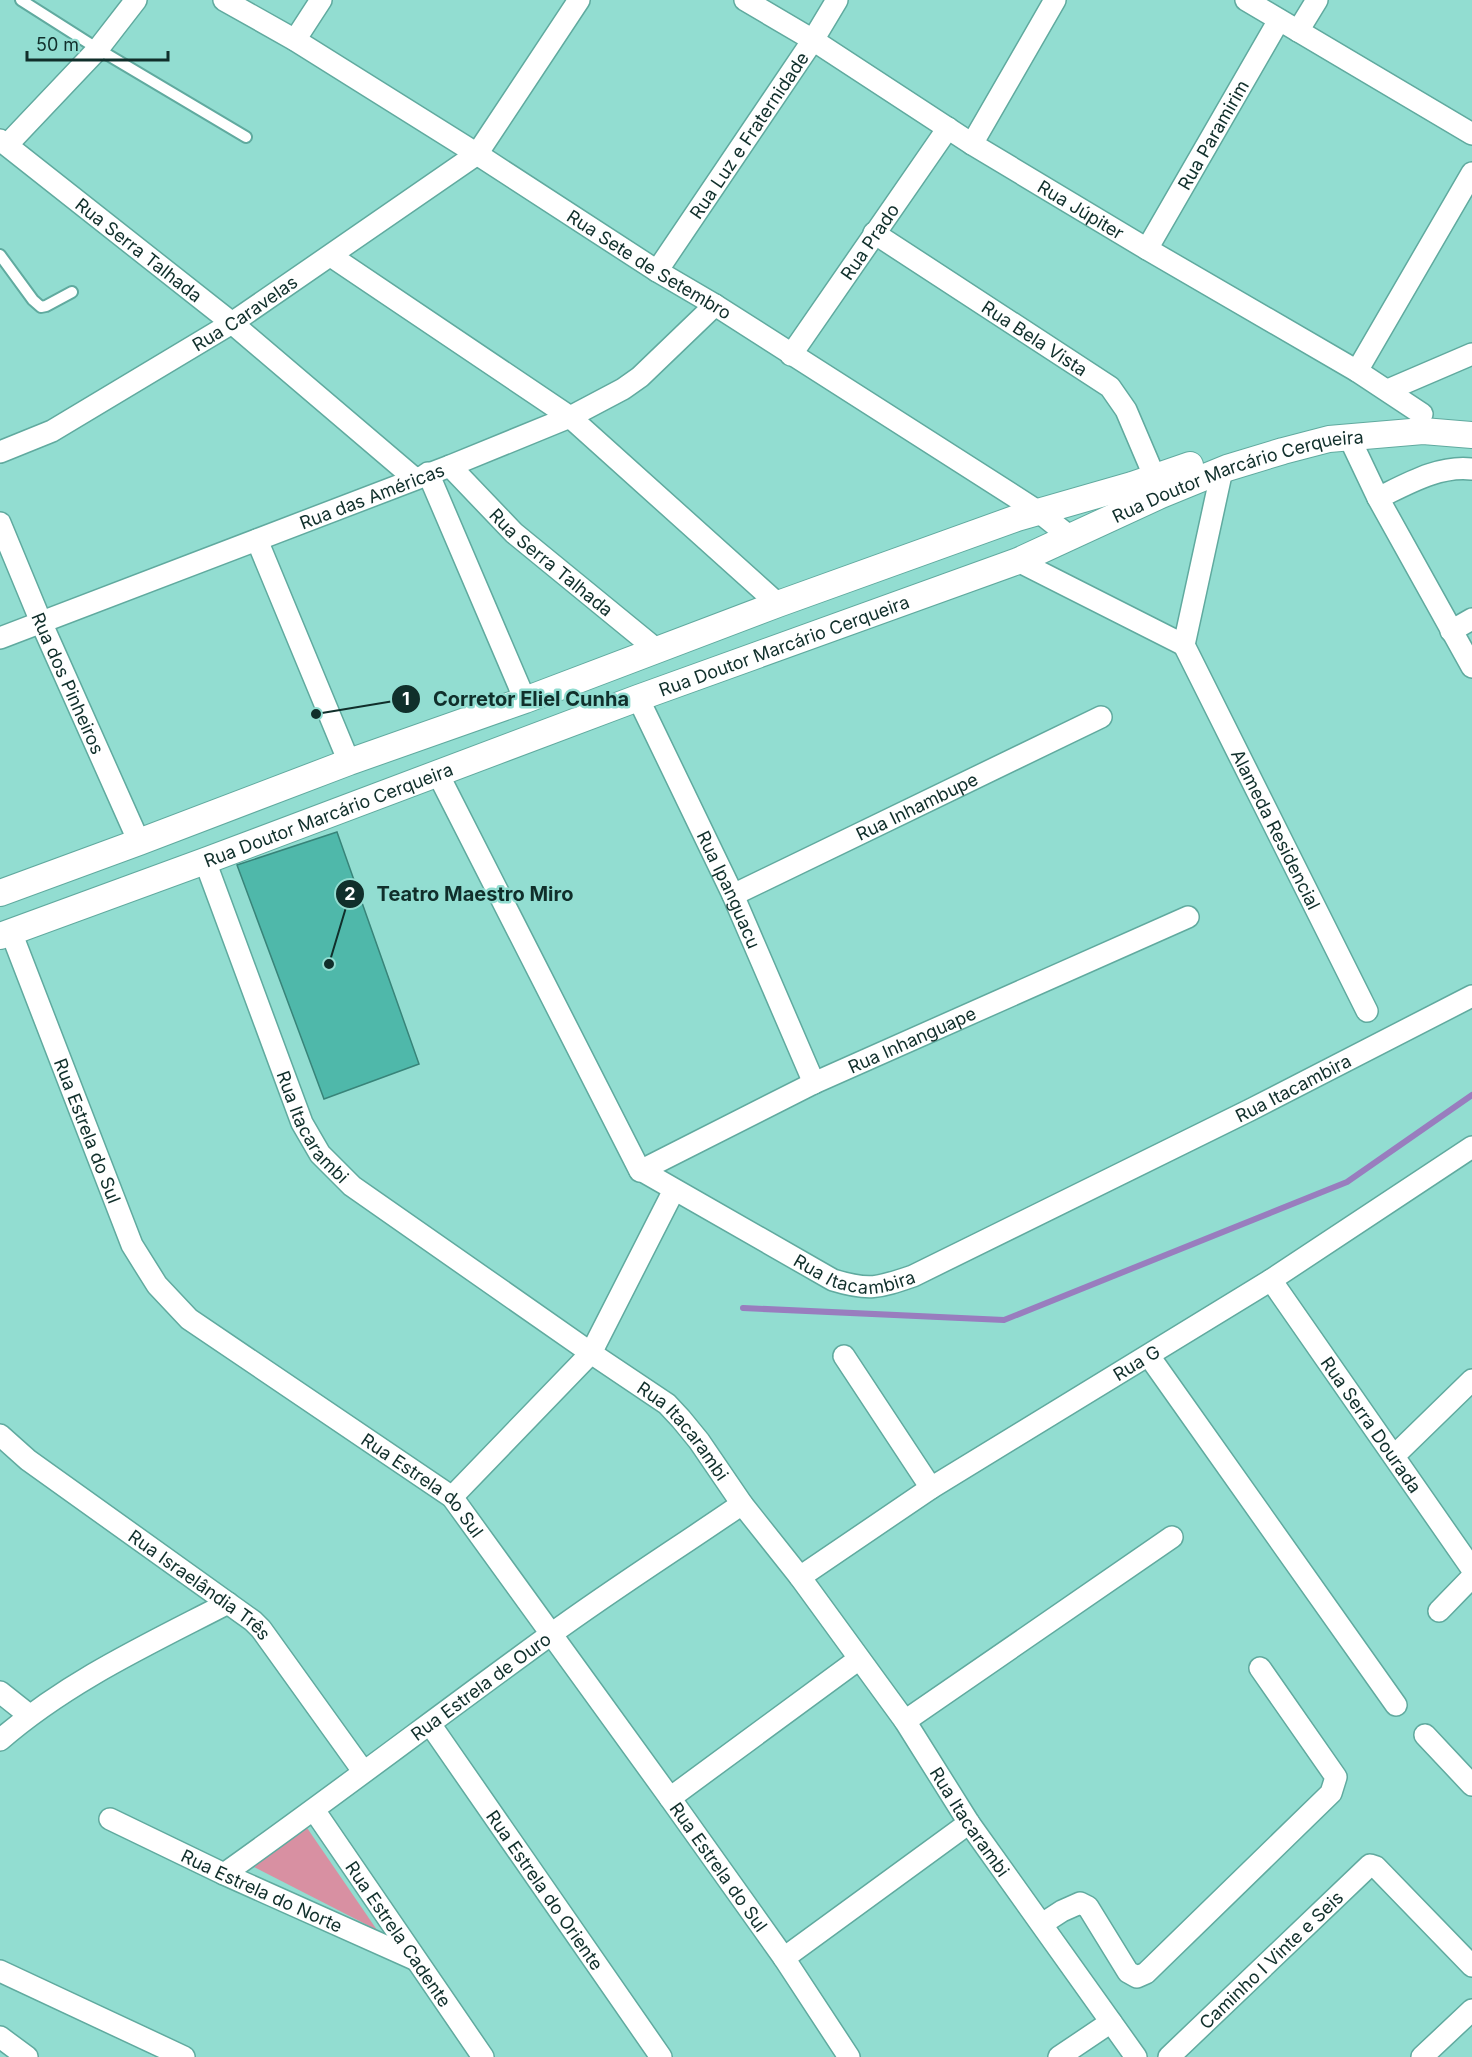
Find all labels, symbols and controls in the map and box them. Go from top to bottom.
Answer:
scale bar [27,24,168,62]
text: 50 m [36,34,79,55]
street label: Rua Luz e Fraternidade [685,48,813,223]
street label: Rua Paramirim [1173,76,1253,193]
street label: Rua Júpiter [1034,176,1128,243]
street label: Rua Serra Talhada [72,193,206,306]
street label: Rua Prado [836,199,903,284]
street label: Rua Sete de Setembro [563,205,736,323]
street label: Rua Caravelas [188,271,301,355]
street label: Rua Bela Vista [978,296,1091,380]
street label: Rua Doutor Marcário Cerqueira [1109,426,1364,527]
street label: Rua das Américas [296,459,447,533]
street label: Rua Serra Talhada [486,504,617,620]
street label: Rua Doutor Marcário Cerqueira [656,591,912,700]
street label: Rua dos Pinheiros [28,609,109,757]
callout: Corretor Eliel Cunha [391,680,641,718]
text: Corretor Eliel Cunha [433,687,629,711]
text: 1 [402,688,410,709]
street label: Alameda Residencial [1227,746,1325,913]
street label: Rua Doutor Marcário Cerqueira [201,758,456,871]
street label: Rua Inhambupe [852,768,981,845]
street label: Rua Ipanguacu [693,827,765,951]
callout: Teatro Maestro Miro [335,875,586,913]
text: Teatro Maestro Miro [377,882,573,906]
text: 2 [344,883,356,904]
street label: Rua Inhanguape [845,1002,979,1077]
street label: Rua Itacambira [1232,1050,1354,1126]
street label: Rua Estrela do Sul [50,1055,125,1206]
street label: Rua Itacarambi [273,1068,353,1187]
street label: Rua Itacambira [790,1249,918,1298]
street label: Rua G [1109,1340,1163,1385]
street label: Rua Serra Dourada [1317,1352,1426,1497]
street label: Rua Itacarambi [634,1377,733,1484]
street label: Rua Estrela do Sul [358,1428,488,1541]
street label: Rua Israelândia Três [125,1525,276,1644]
street label: Rua Estrela de Ouro [406,1628,555,1744]
street label: Rua Itacarambi [926,1763,1014,1880]
street label: Rua Estrela do Sul [666,1798,772,1935]
street label: Rua Estrela do Oriente [482,1806,608,1974]
street label: Rua Estrela do Norte [178,1845,346,1936]
street label: Rua Estrela Cadente [342,1857,456,2011]
street label: Caminho I Vinte e Seis [1195,1886,1347,2033]

